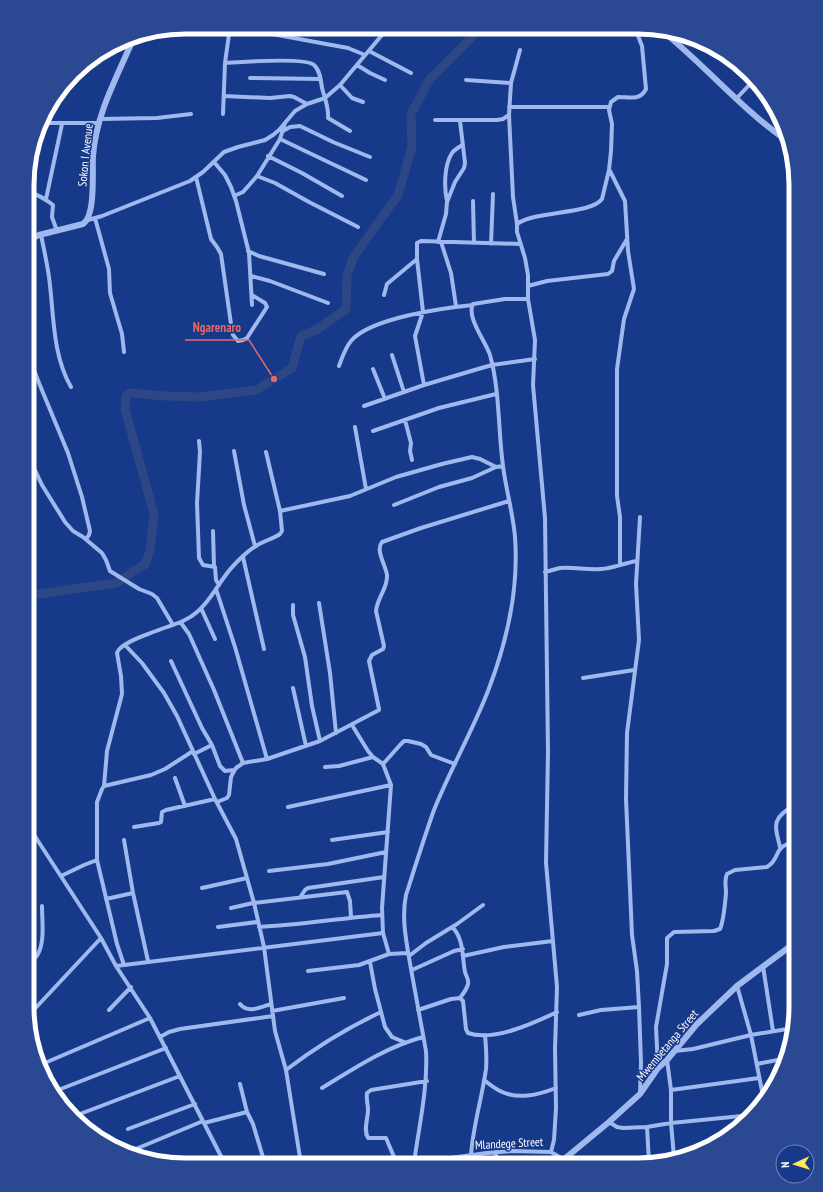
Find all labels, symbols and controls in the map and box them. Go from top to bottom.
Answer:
street label: Sokon I Avenue [74,123,96,187]
callout: Ngarenaro [185,315,249,340]
text: Ngarenaro [193,319,241,336]
street label: Mwembetanga Street [633,1006,702,1084]
street label: Mlandege Street [475,1134,544,1152]
north arrow [775,1144,815,1184]
text: N [778,1161,792,1168]

